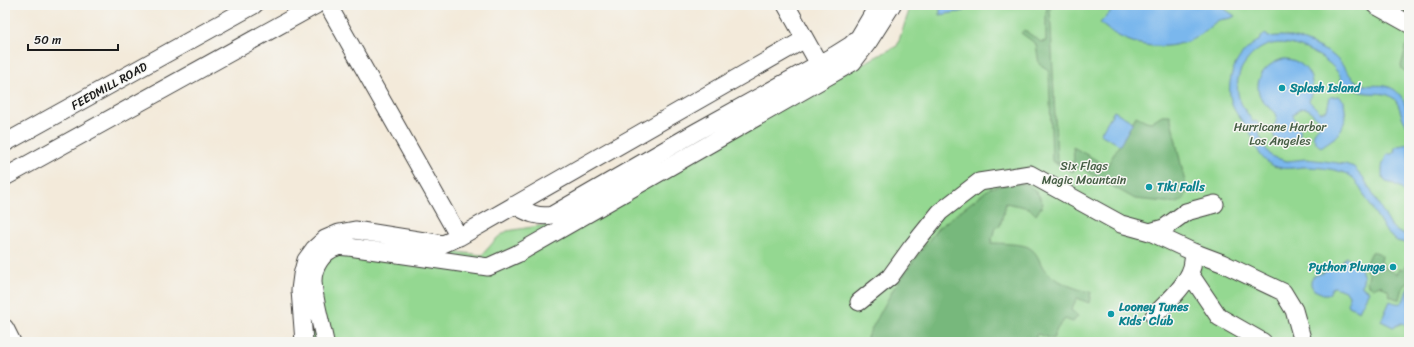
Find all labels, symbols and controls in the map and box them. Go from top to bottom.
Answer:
scale bar [28,26,118,52]
text: 50 m [34,29,61,51]
street label: FEEDMILL ROAD [67,55,152,116]
place label: Splash Island [1289,77,1362,99]
marker: Splash Island [1277,83,1287,93]
park label: Hurricane Harbor Los Angeles [1234,116,1327,152]
park label: Six Flags Magic Mountain [1042,155,1127,191]
place label: Tiki Falls [1157,176,1205,198]
marker: Tiki Falls [1144,182,1154,192]
place label: Python Plunge [1309,256,1385,278]
marker: Python Plunge [1388,262,1398,272]
place label: Looney Tunes Kids' Club [1118,296,1189,332]
marker: Looney Tunes Kids' Club [1106,309,1116,319]

